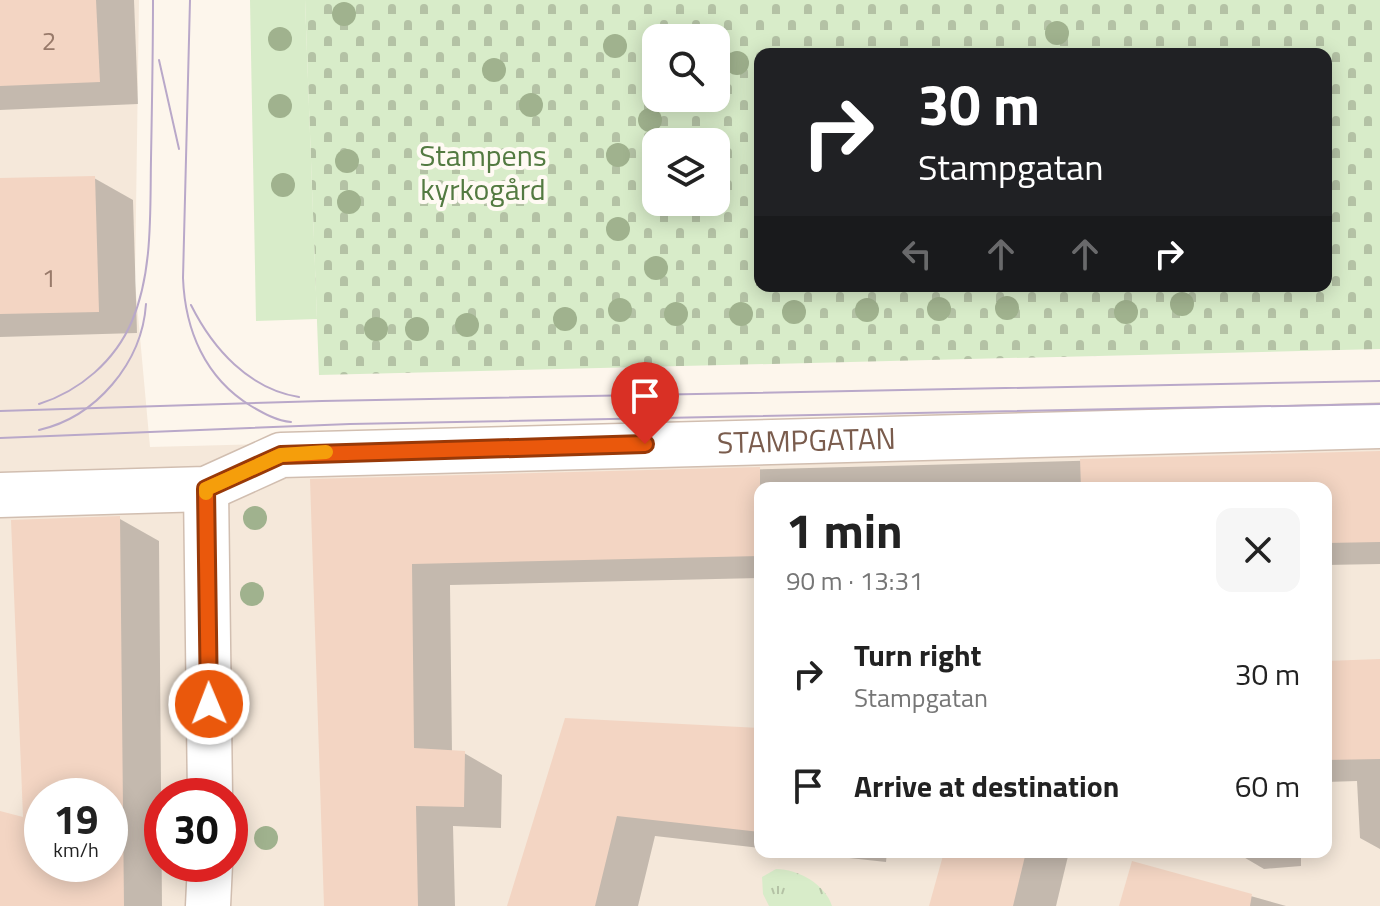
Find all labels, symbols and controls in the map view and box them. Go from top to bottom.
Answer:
house number: 2 [42,21,56,60]
map controls [642,24,730,216]
button: search [642,24,730,112]
text: 30 m [918,62,1040,147]
icon: right [786,80,890,184]
button: layers [642,128,730,216]
park label: Stampens kyrkogård [419,132,547,212]
text: Stampgatan [918,139,1103,194]
icon: left [895,232,939,276]
icon: ahead [979,232,1023,276]
icon: ahead [1063,232,1107,276]
icon: right [1147,232,1191,276]
house number: 1 [42,258,56,297]
pin [611,362,679,444]
icon: arrive [623,374,667,418]
street label: STAMPGATAN [716,415,896,465]
text: 1 min [786,494,903,567]
button: close [1216,508,1300,592]
text: 90 m · 13:31 [786,561,924,600]
text: Turn right [854,632,982,678]
text: 30 m [1235,651,1300,697]
icon: right [786,652,830,696]
position arrow [167,662,251,746]
text: Stampgatan [854,678,988,717]
text: Arrive at destination [854,763,1119,809]
text: 60 m [1235,763,1300,809]
icon: arrive [786,764,830,808]
speed limit sign: 30 [144,778,248,882]
text: 19 [54,789,98,850]
text: km/h [53,834,99,865]

